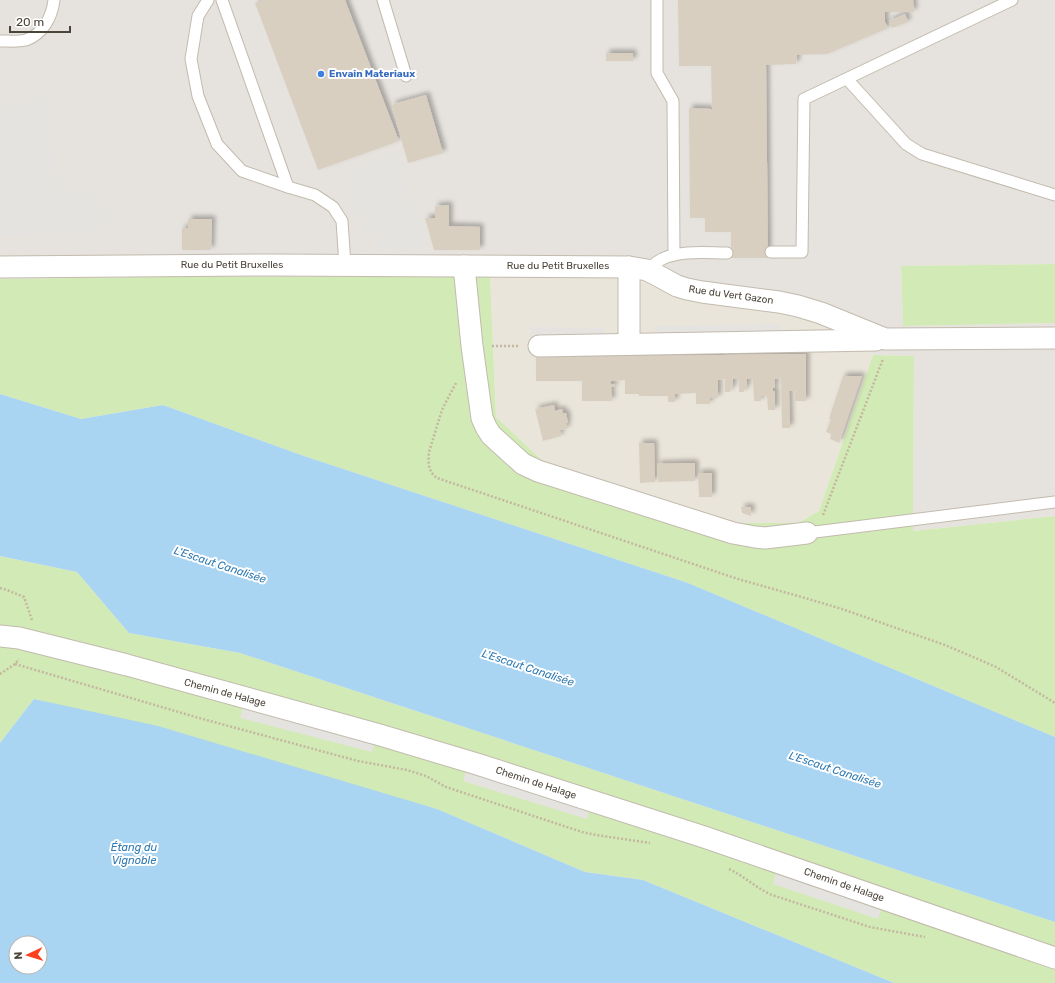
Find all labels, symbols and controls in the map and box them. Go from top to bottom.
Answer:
scale bar [10,8,70,34]
text: 20 m [16,15,44,29]
place label: Envain Materiaux [329,68,415,80]
marker: Envain Materiaux [316,69,326,79]
street label: Rue du Petit Bruxelles [181,259,283,271]
street label: Rue du Petit Bruxelles [507,260,609,272]
street label: Rue du Vert Gazon [688,283,774,307]
water label: L'Escaut Canalisée [172,544,268,586]
water label: L'Escaut Canalisée [480,647,576,689]
street label: Chemin de Halage [183,676,268,710]
water label: L'Escaut Canalisée [787,749,883,791]
street label: Chemin de Halage [494,764,578,802]
water label: Étang du Vignoble [111,841,158,867]
street label: Chemin de Halage [802,866,886,905]
north arrow [8,935,48,975]
text: N [12,951,25,960]

